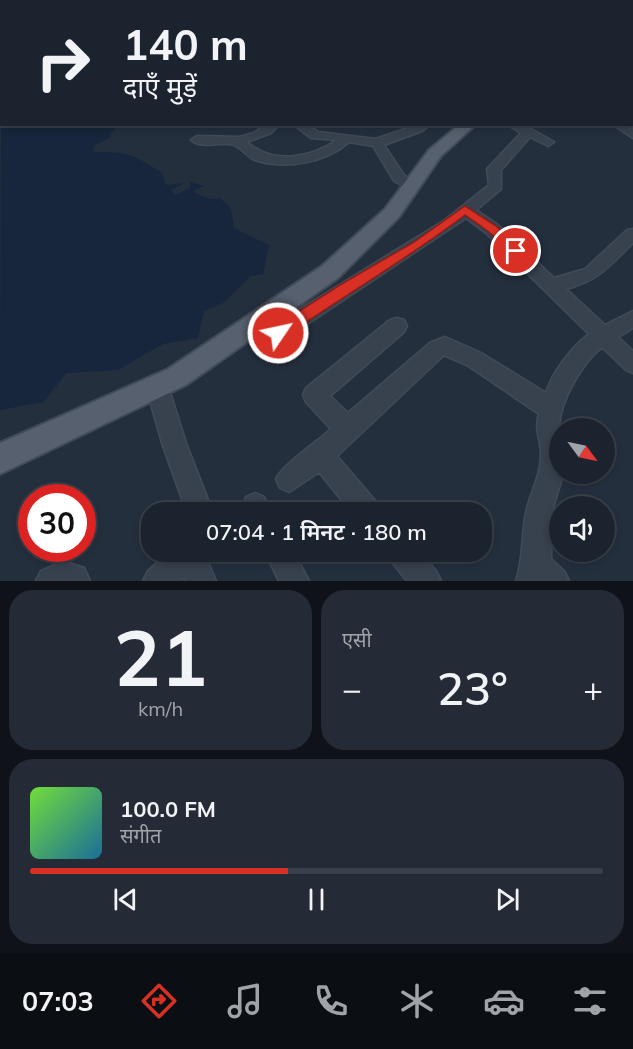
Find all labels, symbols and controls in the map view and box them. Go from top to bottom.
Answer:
text: 140 m [123,18,248,71]
icon: right [24,24,102,102]
text: दाएँ मुड़ें [123,70,197,104]
pin [490,225,541,276]
icon: arrive [499,234,532,267]
position arrow [246,301,310,365]
north arrow [549,418,615,484]
map controls [549,418,615,562]
speed limit sign: 30 [18,484,96,562]
button: sound [549,496,615,562]
text: 07:04 · 1 मिनट · 180 m [206,518,427,546]
text: 21 [114,608,207,706]
text: एसी [342,627,372,652]
text: 23° [437,660,508,716]
text: − [342,668,362,709]
text: + [583,668,603,709]
text: km/h [138,696,183,721]
text: 100.0 FM [120,795,216,823]
text: संगीत [120,823,161,848]
icon: previous [109,883,142,916]
icon: pause [300,883,333,916]
icon: next [491,883,524,916]
icon: directions [138,980,180,1022]
icon: music [224,980,266,1022]
icon: phone [310,980,352,1022]
icon: climate [396,980,438,1022]
icon: car [483,980,525,1022]
icon: filters [569,980,611,1022]
text: 07:03 [22,984,94,1018]

